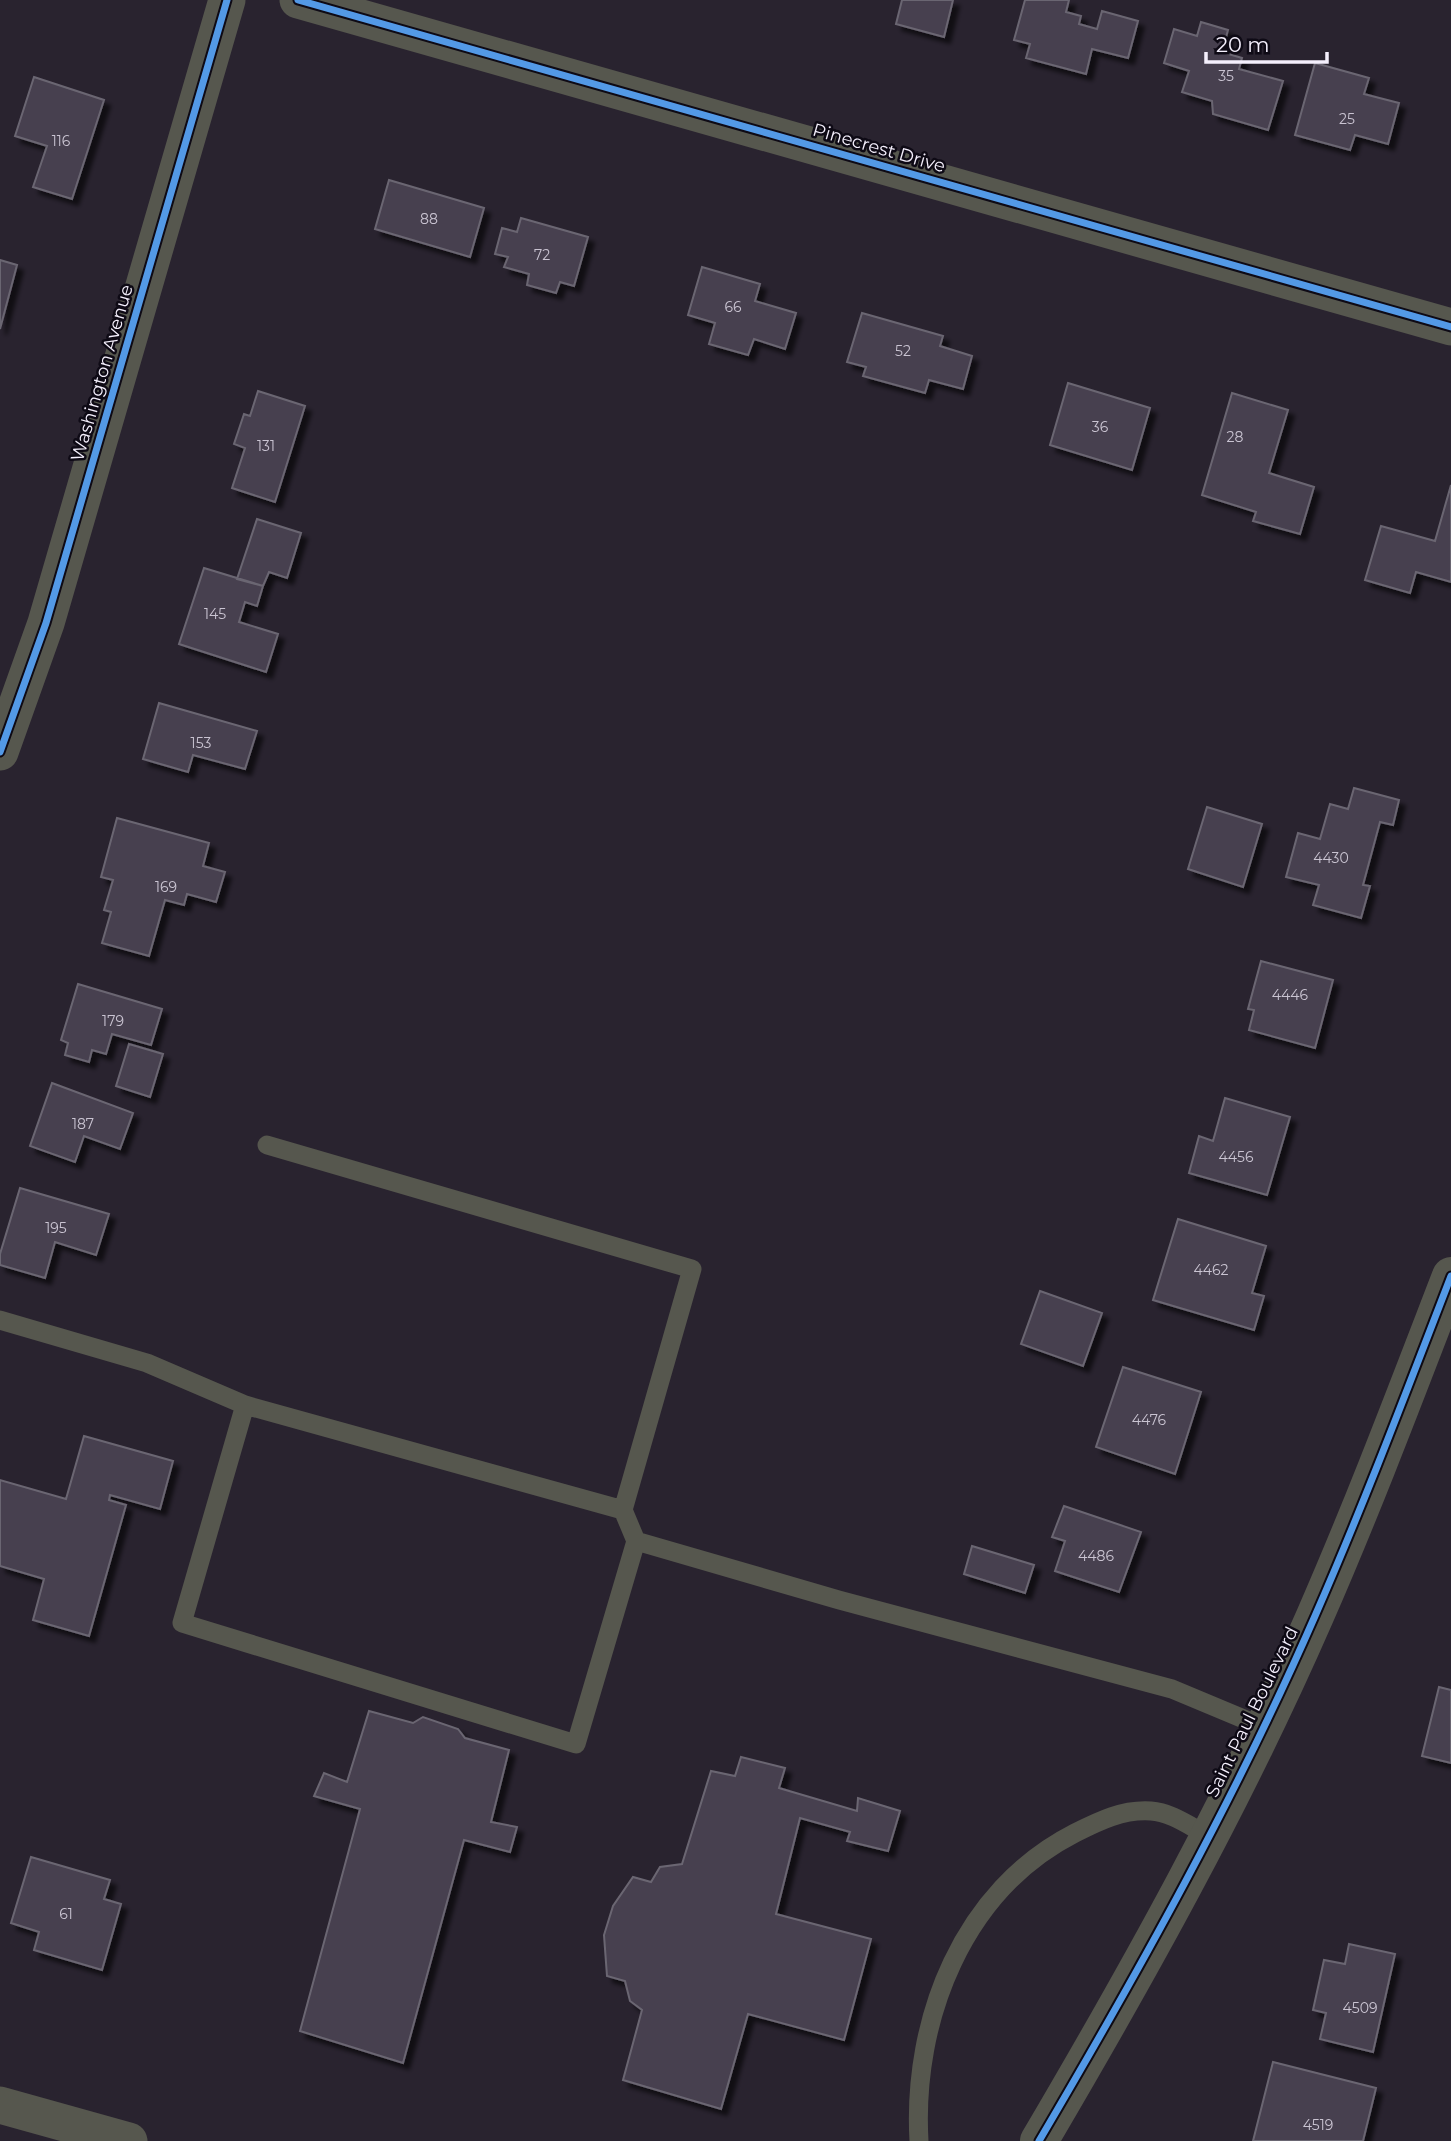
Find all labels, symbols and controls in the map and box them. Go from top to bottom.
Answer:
scale bar [1206,21,1327,65]
text: 20 m [1216,32,1270,57]
house number: 35 [1218,67,1234,85]
house number: 25 [1339,110,1355,128]
street label: Pinecrest Drive [810,119,948,177]
house number: 116 [52,132,71,150]
house number: 88 [420,210,438,228]
house number: 72 [534,246,550,264]
street label: Washington Avenue [66,282,138,464]
house number: 66 [724,298,742,316]
house number: 52 [895,342,911,360]
house number: 36 [1092,418,1109,436]
house number: 28 [1227,428,1244,446]
house number: 131 [257,437,275,455]
house number: 145 [204,605,226,623]
house number: 153 [191,734,212,752]
house number: 4430 [1313,849,1349,867]
house number: 169 [155,878,177,896]
house number: 4446 [1272,986,1309,1004]
house number: 179 [102,1012,124,1030]
house number: 187 [72,1115,94,1133]
house number: 4456 [1219,1148,1254,1166]
house number: 195 [45,1219,67,1237]
house number: 4462 [1194,1261,1229,1279]
house number: 4476 [1132,1411,1167,1429]
house number: 4486 [1078,1547,1115,1565]
street label: Saint Paul Boulevard [1201,1623,1303,1801]
house number: 61 [59,1905,73,1923]
house number: 4509 [1343,1999,1377,2017]
house number: 4519 [1303,2116,1333,2134]

